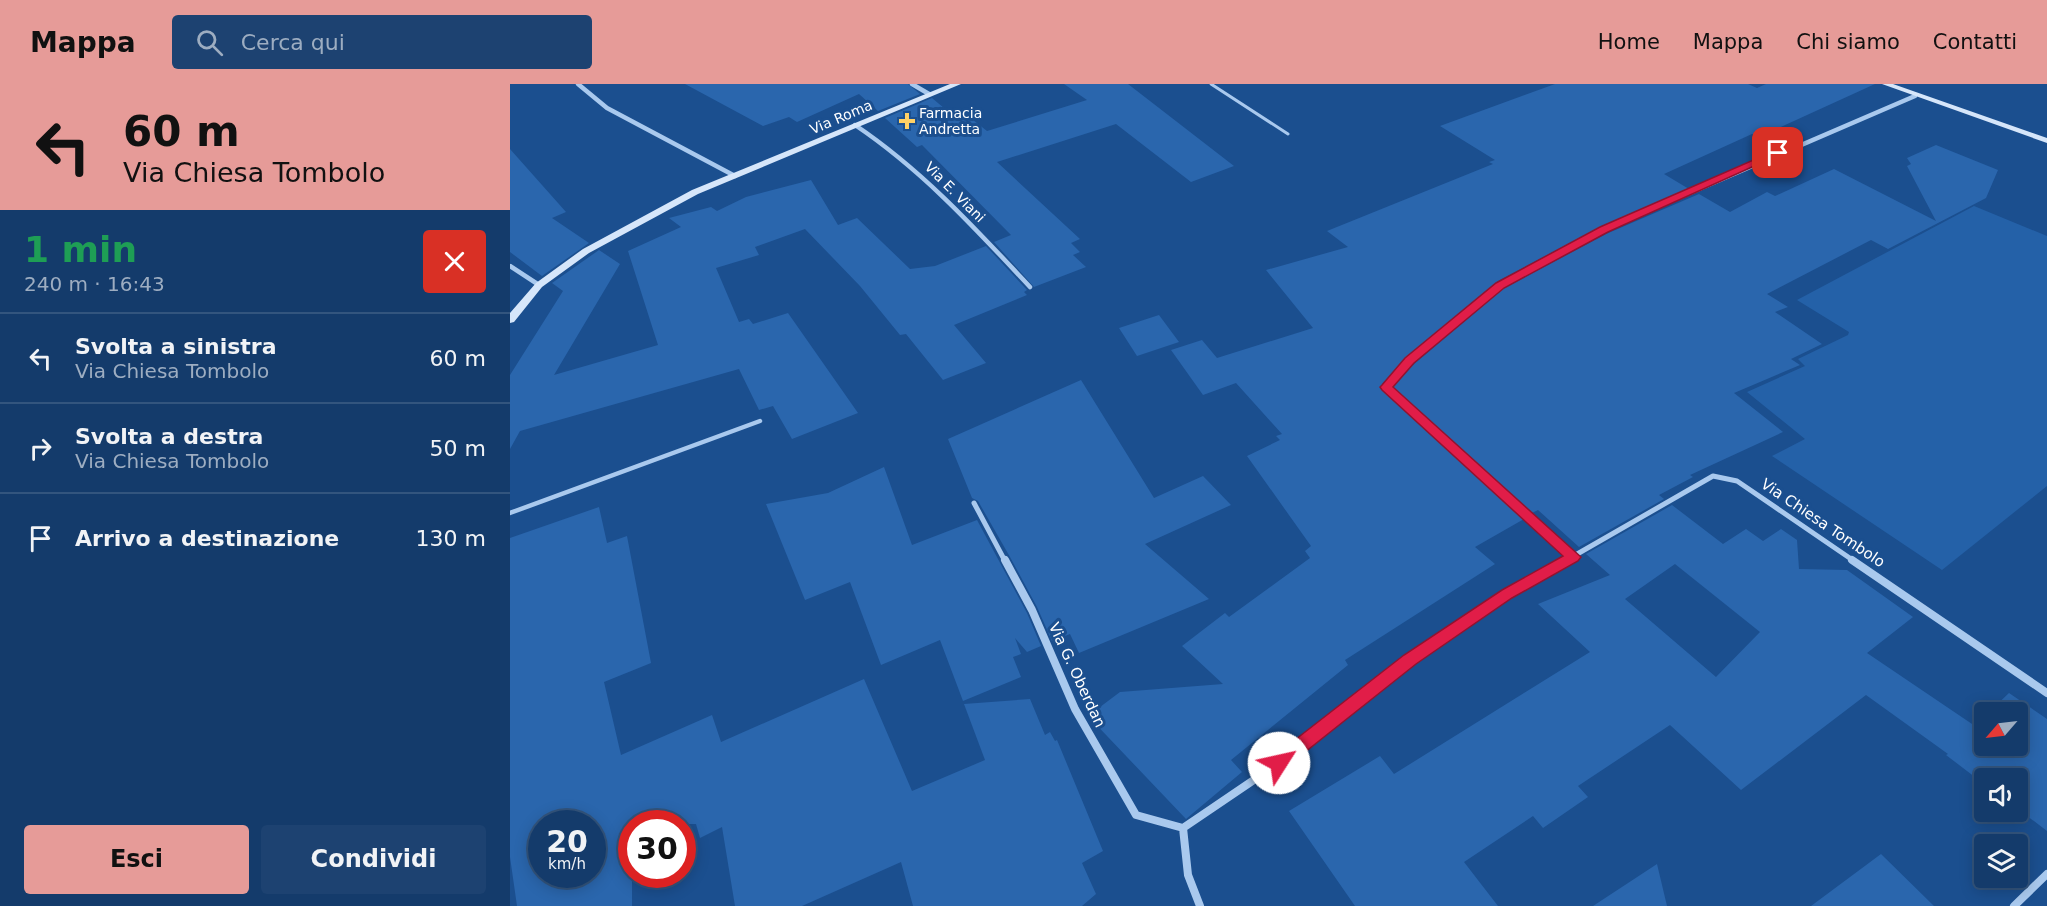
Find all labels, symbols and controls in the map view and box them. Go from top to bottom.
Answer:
search box [172,15,592,69]
text: Mappa [30,26,136,59]
icon: search [193,26,226,59]
text: Cerca qui [241,30,345,55]
text: Home [1598,30,1660,54]
text: Mappa [1693,30,1763,54]
text: Chi siamo [1796,30,1900,54]
text: Contatti [1933,30,2017,54]
street label: Via Roma [807,97,875,137]
place label: Farmacia Andretta [919,105,982,137]
text: 60 m [123,107,240,156]
icon: left [24,108,102,186]
marker: Farmacia Andretta [900,114,914,128]
pin [1752,127,1803,178]
icon: arrive [1761,136,1794,169]
text: Via Chiesa Tombolo [123,157,385,188]
street label: Via E. Viani [922,159,988,225]
text: 1 min [24,229,137,270]
button: close [423,230,486,293]
text: 240 m · 16:43 [24,272,165,296]
text: Svolta a sinistra [75,334,277,359]
icon: left [24,342,57,375]
text: 60 m [430,346,486,371]
text: Via Chiesa Tombolo [75,359,269,383]
text: Svolta a destra [75,424,263,449]
icon: right [24,432,57,465]
text: 50 m [430,436,486,461]
text: Via Chiesa Tombolo [75,449,269,473]
street label: Via Chiesa Tombolo [1758,475,1888,571]
icon: arrive [24,522,57,555]
text: Arrivo a destinazione [75,526,339,551]
text: 130 m [416,526,486,551]
street label: Via G. Oberdan [1045,620,1109,730]
north arrow [1974,702,2028,756]
map controls [1974,702,2028,888]
position arrow [1247,731,1311,795]
button: sound [1974,768,2028,822]
speed limit sign: 30 [618,810,696,888]
text: 20 [546,824,588,859]
button: Esci [24,825,249,894]
button: Condividi [261,825,486,894]
button: layers [1974,834,2028,888]
text: km/h [548,855,586,873]

